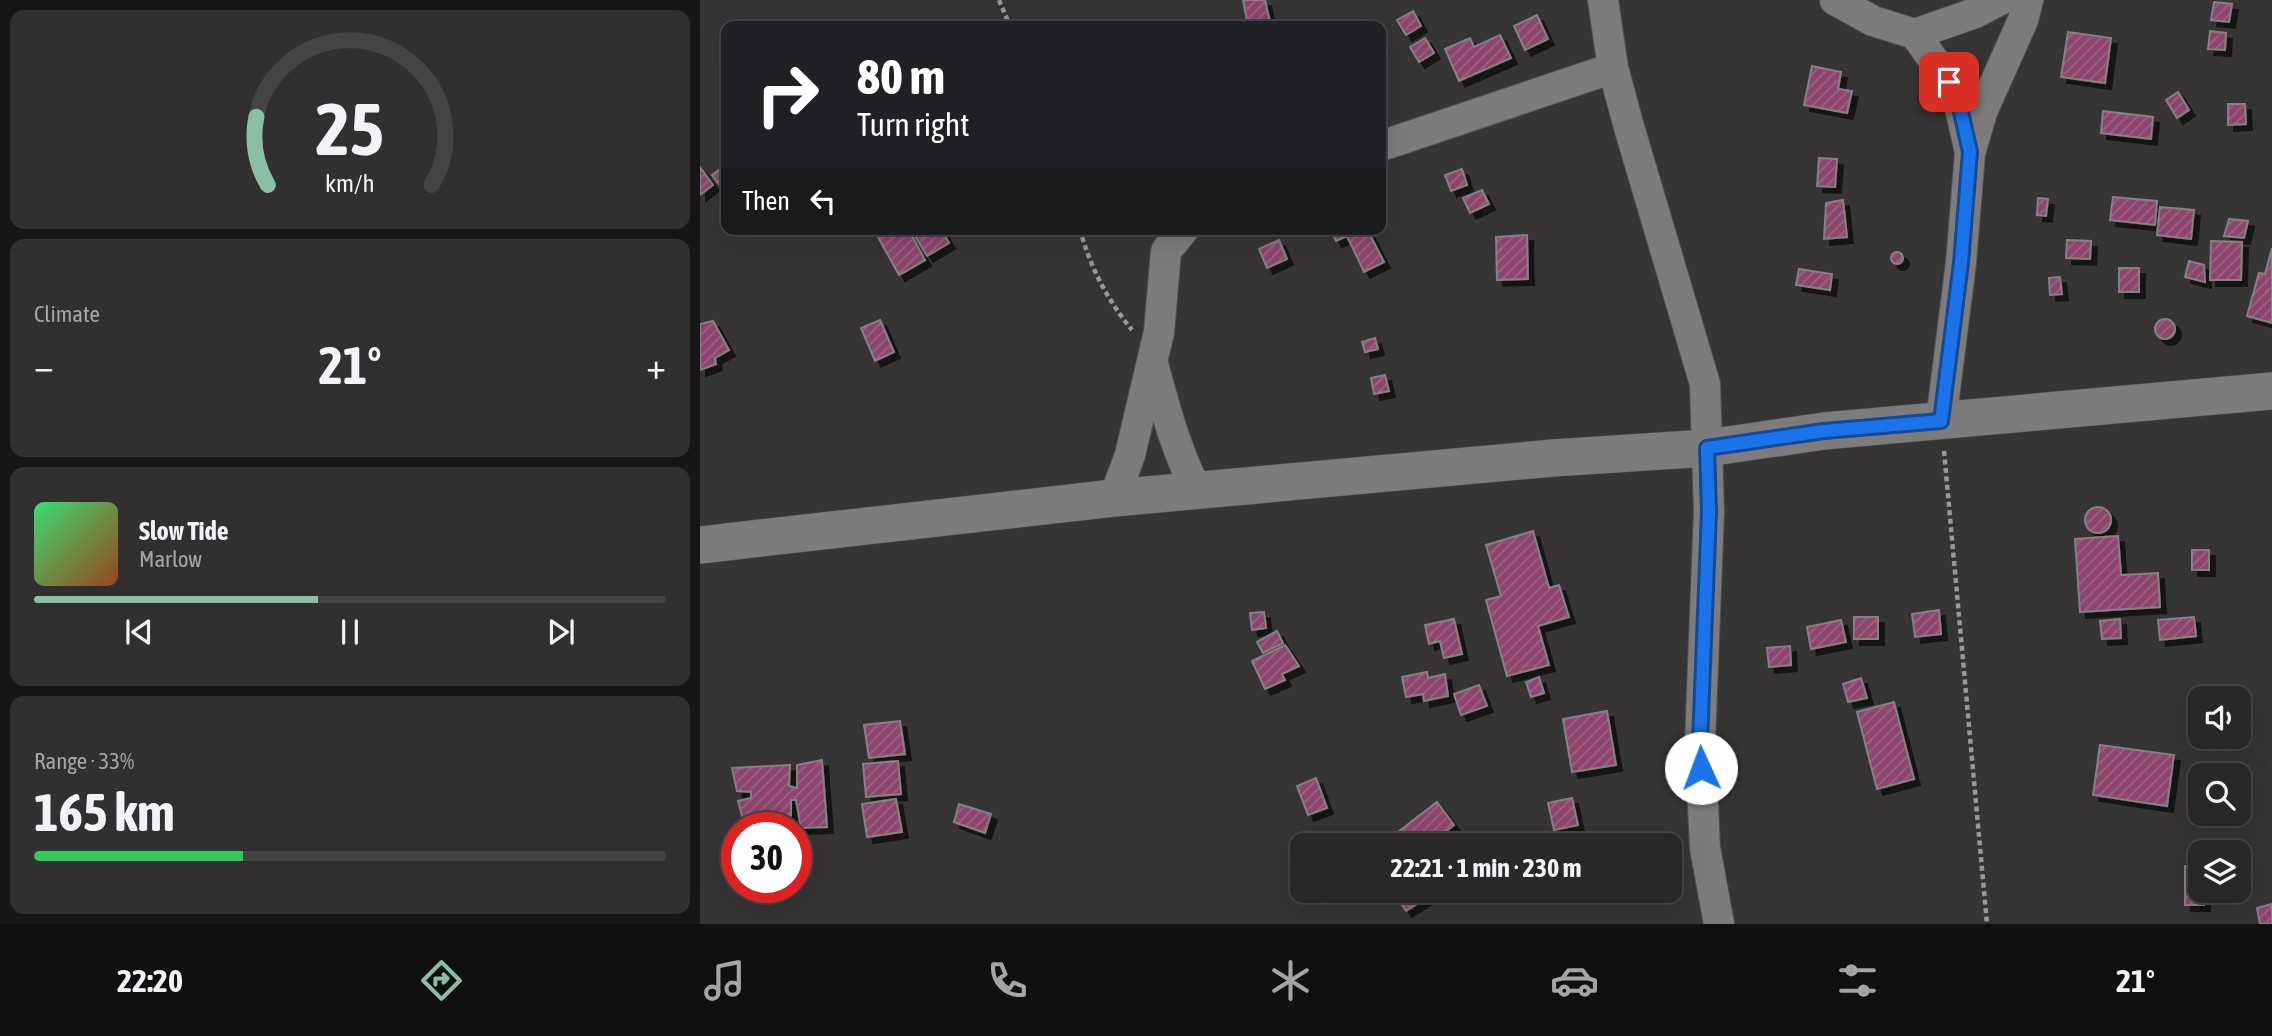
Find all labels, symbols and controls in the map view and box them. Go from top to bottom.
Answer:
text: 80 m [857,48,945,104]
icon: right [742,49,833,140]
pin [1919,52,1979,112]
icon: arrive [1930,63,1968,101]
text: 25 [316,88,384,171]
text: Turn right [857,106,970,143]
text: km/h [325,169,375,197]
icon: left [804,182,842,220]
text: Then [742,186,790,216]
text: Climate [34,301,100,327]
text: 21° [318,335,382,395]
text: − [34,344,54,387]
text: + [646,344,666,387]
text: Slow Tide [139,516,229,546]
text: Marlow [139,546,202,572]
icon: previous [120,613,158,651]
icon: pause [331,613,369,651]
icon: next [542,613,580,651]
map controls [2188,686,2251,903]
button: sound [2188,686,2251,749]
position arrow [1664,731,1738,805]
text: Range · 33% [34,748,134,774]
button: search [2188,763,2251,826]
text: 165 km [34,782,175,842]
speed limit sign: 30 [721,812,812,903]
button: layers [2188,840,2251,903]
text: 22:21 · 1 min · 230 m [1391,853,1581,883]
icon: directions [417,956,466,1005]
icon: music [700,956,749,1005]
icon: phone [983,956,1032,1005]
icon: climate [1266,956,1315,1005]
icon: car [1550,956,1599,1005]
icon: filters [1833,956,1882,1005]
text: 22:20 [117,962,183,999]
text: 21° [2116,962,2155,999]

